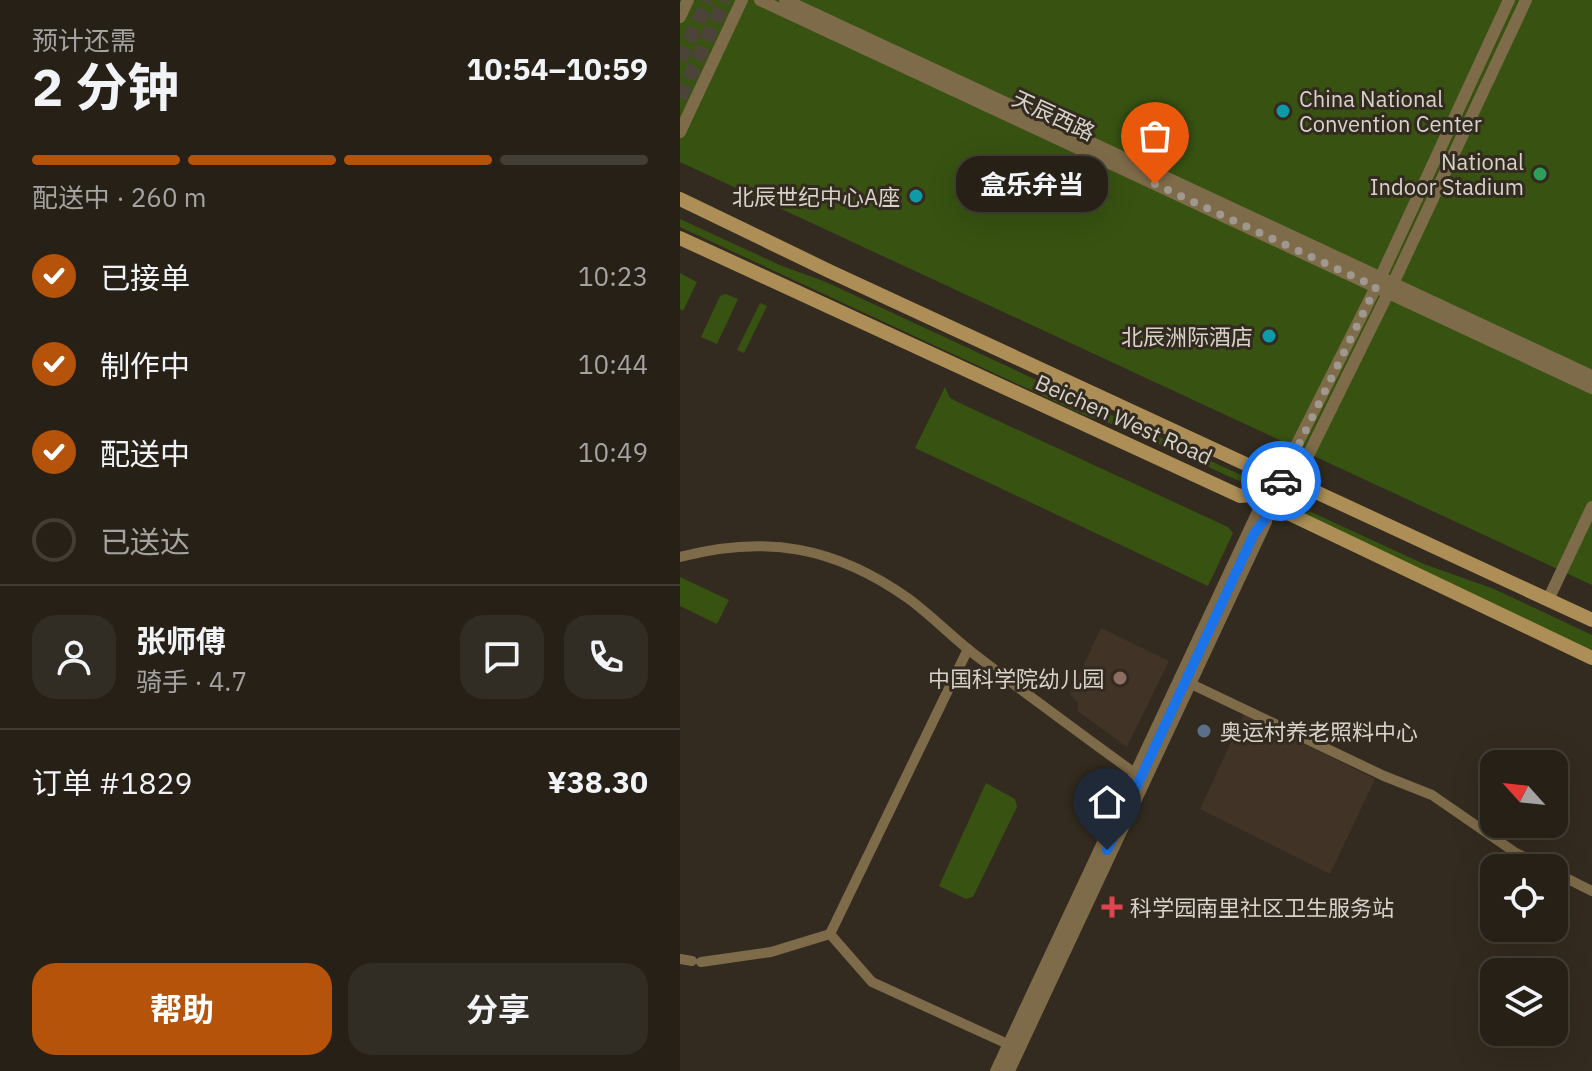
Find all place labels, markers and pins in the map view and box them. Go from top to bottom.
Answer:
place label: China National Convention Center [1299,84,1482,138]
pin [1121,102,1189,184]
marker: China National Convention Center [1274,102,1292,120]
place label: National Indoor Stadium [1370,147,1524,201]
callout: 盒乐弁当 [955,156,1107,212]
marker: National Indoor Stadium [1531,165,1549,183]
place label: 北辰世纪中心A座 [732,182,900,211]
marker: 北辰世纪中心A座 [907,187,925,205]
place label: 北辰洲际酒店 [1121,322,1253,351]
marker: 北辰洲际酒店 [1260,327,1278,345]
place label: 中国科学院幼儿园 [928,664,1104,693]
marker: 中国科学院幼儿园 [1111,669,1129,687]
place label: 奥运村养老照料中心 [1220,717,1418,746]
marker: 奥运村养老照料中心 [1195,722,1213,740]
pin [1073,768,1141,850]
place label: 科学园南里社区卫生服务站 [1130,893,1394,922]
marker: 科学园南里社区卫生服务站 [1101,896,1123,918]

